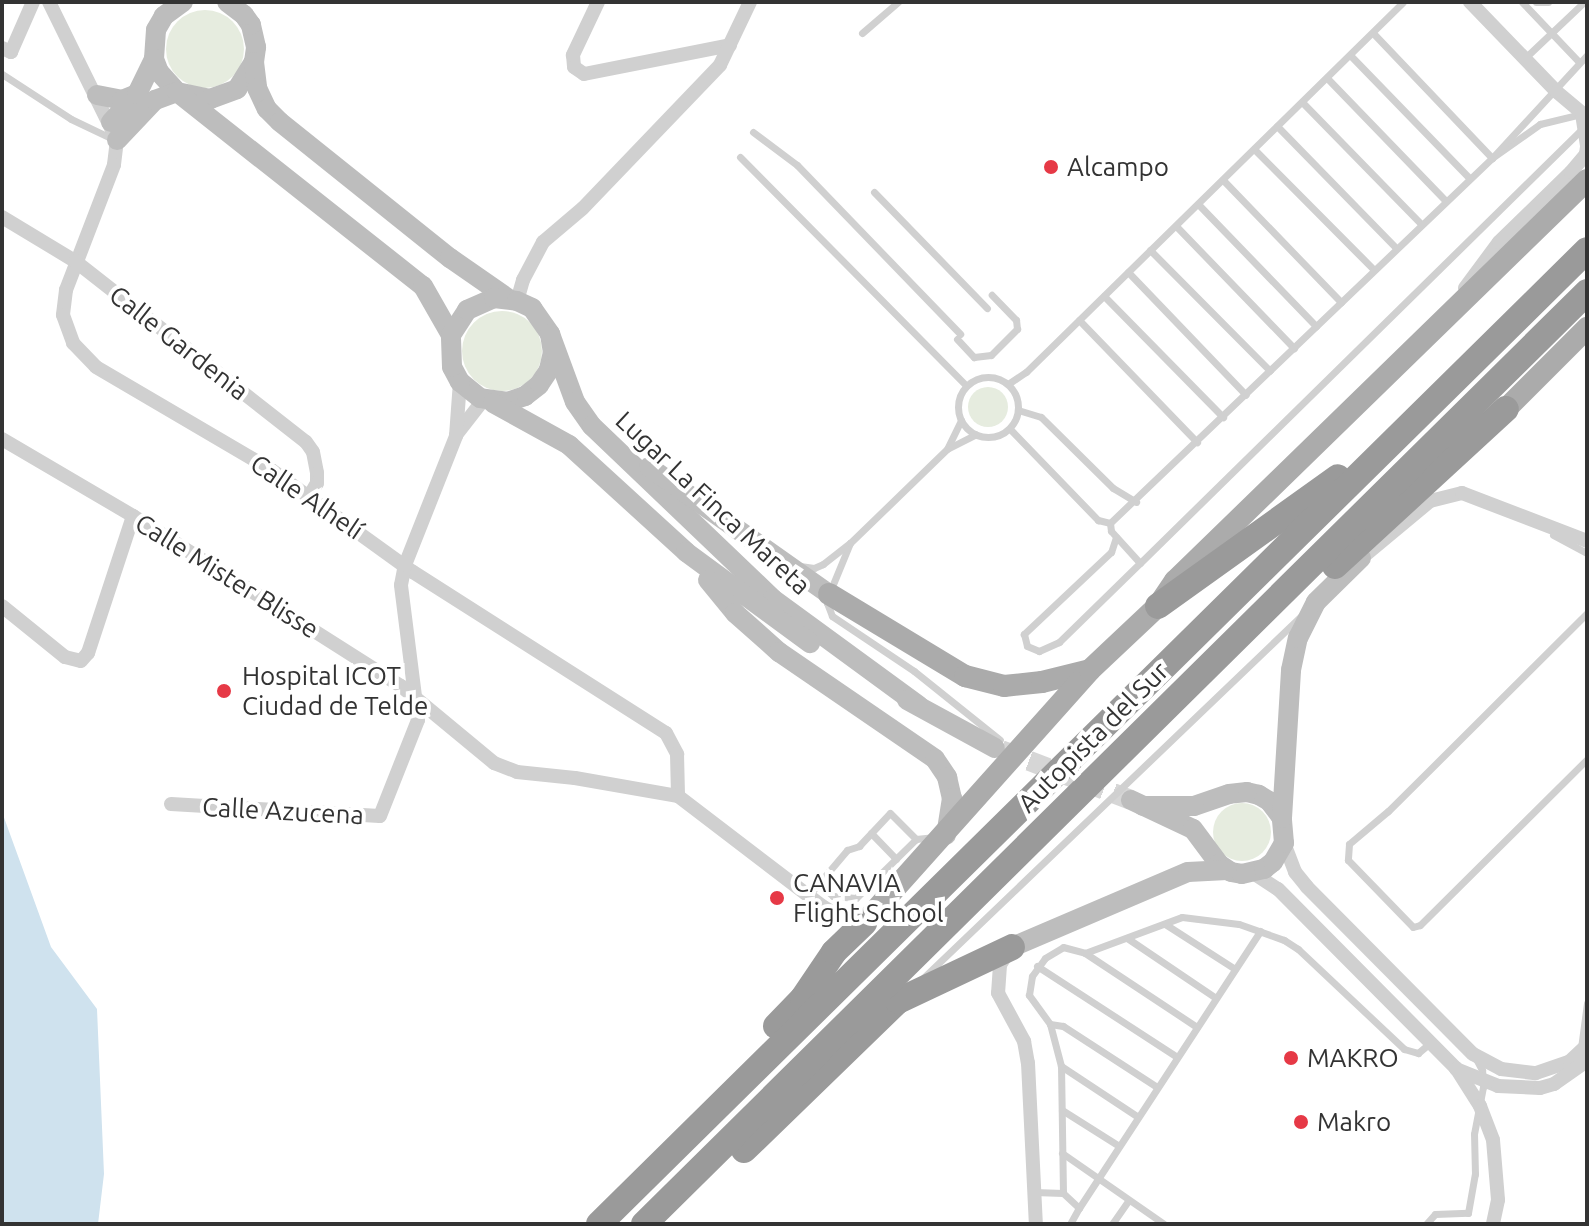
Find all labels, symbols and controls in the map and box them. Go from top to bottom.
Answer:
place label: Alcampo [1067,151,1169,183]
marker: Alcampo [1042,158,1060,176]
street label: Calle Gardenia [103,279,255,407]
street label: Lugar La Finca Mareta [609,405,817,601]
street label: Calle Alhelí [245,448,369,546]
street label: Calle Mister Blisse [130,507,324,645]
street label: Autopista del Sur [1011,655,1175,819]
place label: Hospital ICOT Ciudad de Telde [242,660,428,722]
marker: Hospital ICOT Ciudad de Telde [213,680,235,702]
street label: Calle Azucena [201,791,365,831]
place label: CANAVIA Flight School [793,867,944,928]
marker: CANAVIA Flight School [768,889,786,907]
place label: MAKRO [1307,1042,1399,1074]
marker: MAKRO [1282,1049,1300,1067]
place label: Makro [1317,1106,1391,1138]
marker: Makro [1292,1113,1310,1131]

